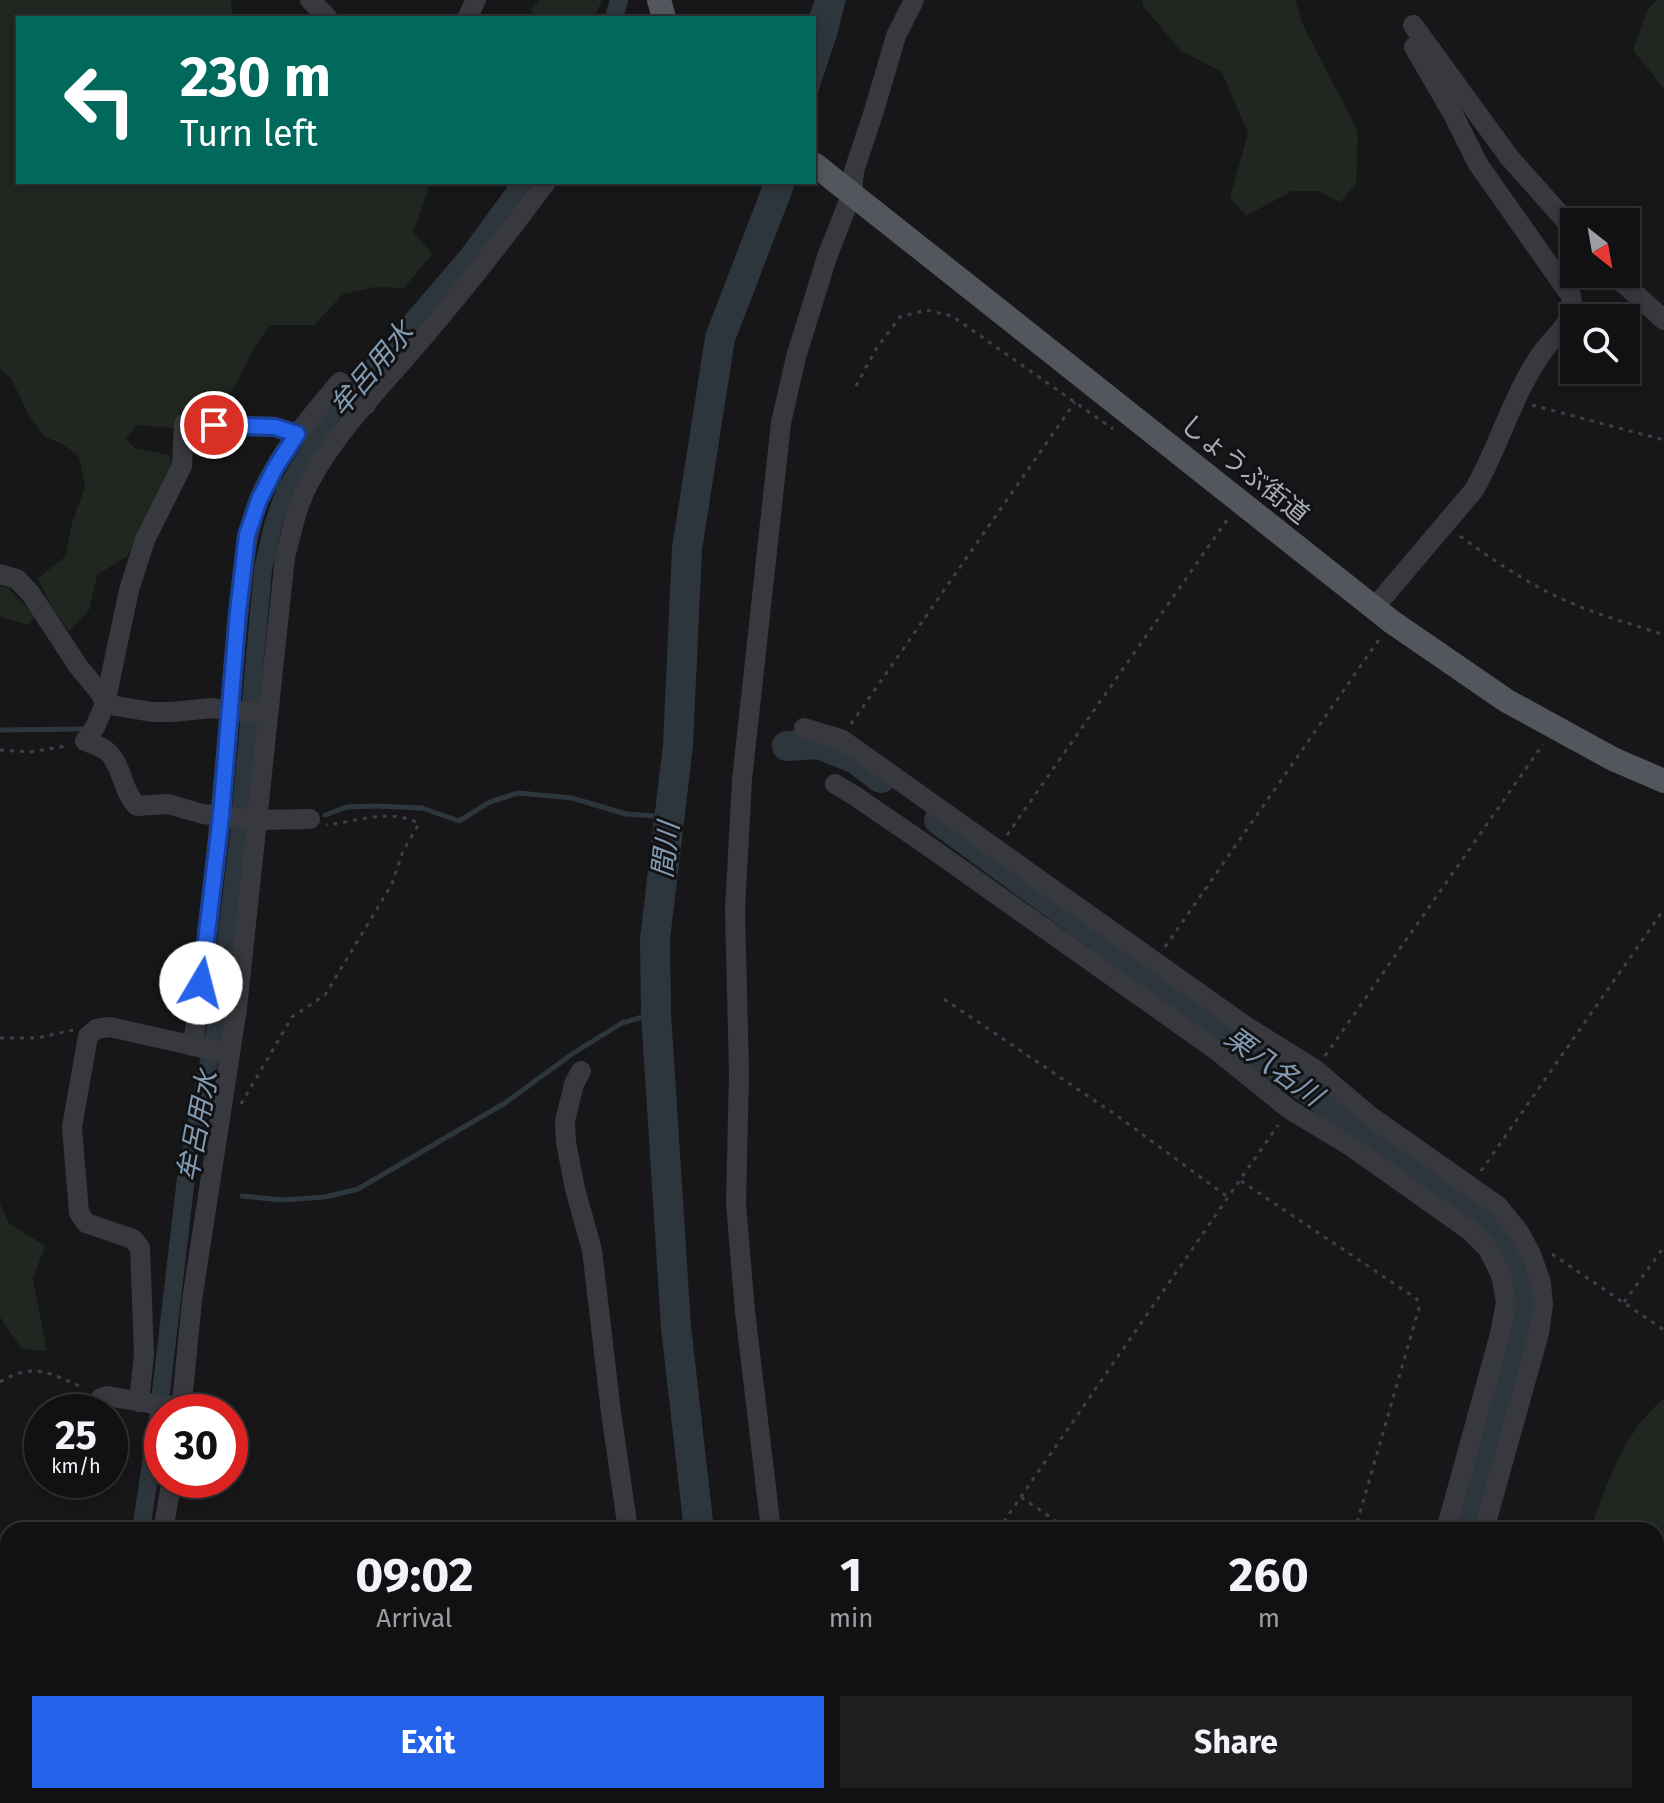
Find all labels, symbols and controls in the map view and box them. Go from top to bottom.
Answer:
text: 230 m [180,44,331,111]
icon: left [48,48,152,152]
text: Turn left [180,112,318,156]
north arrow [1560,208,1640,288]
map controls [1560,208,1640,384]
button: search [1560,304,1640,384]
water label: 牟呂用水 [323,314,422,423]
pin [180,391,248,459]
icon: arrive [192,403,236,447]
street label: しょうぶ街道 [1174,408,1315,531]
water label: 間川 [646,817,686,880]
position arrow [159,941,243,1025]
water label: 栗八名川 [1219,1020,1331,1114]
water label: 牟呂用水 [171,1065,225,1184]
speed limit sign: 30 [144,1394,248,1498]
text: 25 [55,1412,97,1460]
text: km/h [51,1454,101,1478]
text: 09:02 [355,1546,474,1604]
text: 1 [840,1546,862,1604]
text: 260 [1229,1546,1309,1604]
text: Arrival [376,1603,452,1634]
text: min [829,1603,874,1634]
text: m [1258,1603,1280,1634]
button: Exit [32,1696,824,1788]
button: Share [840,1696,1632,1788]

